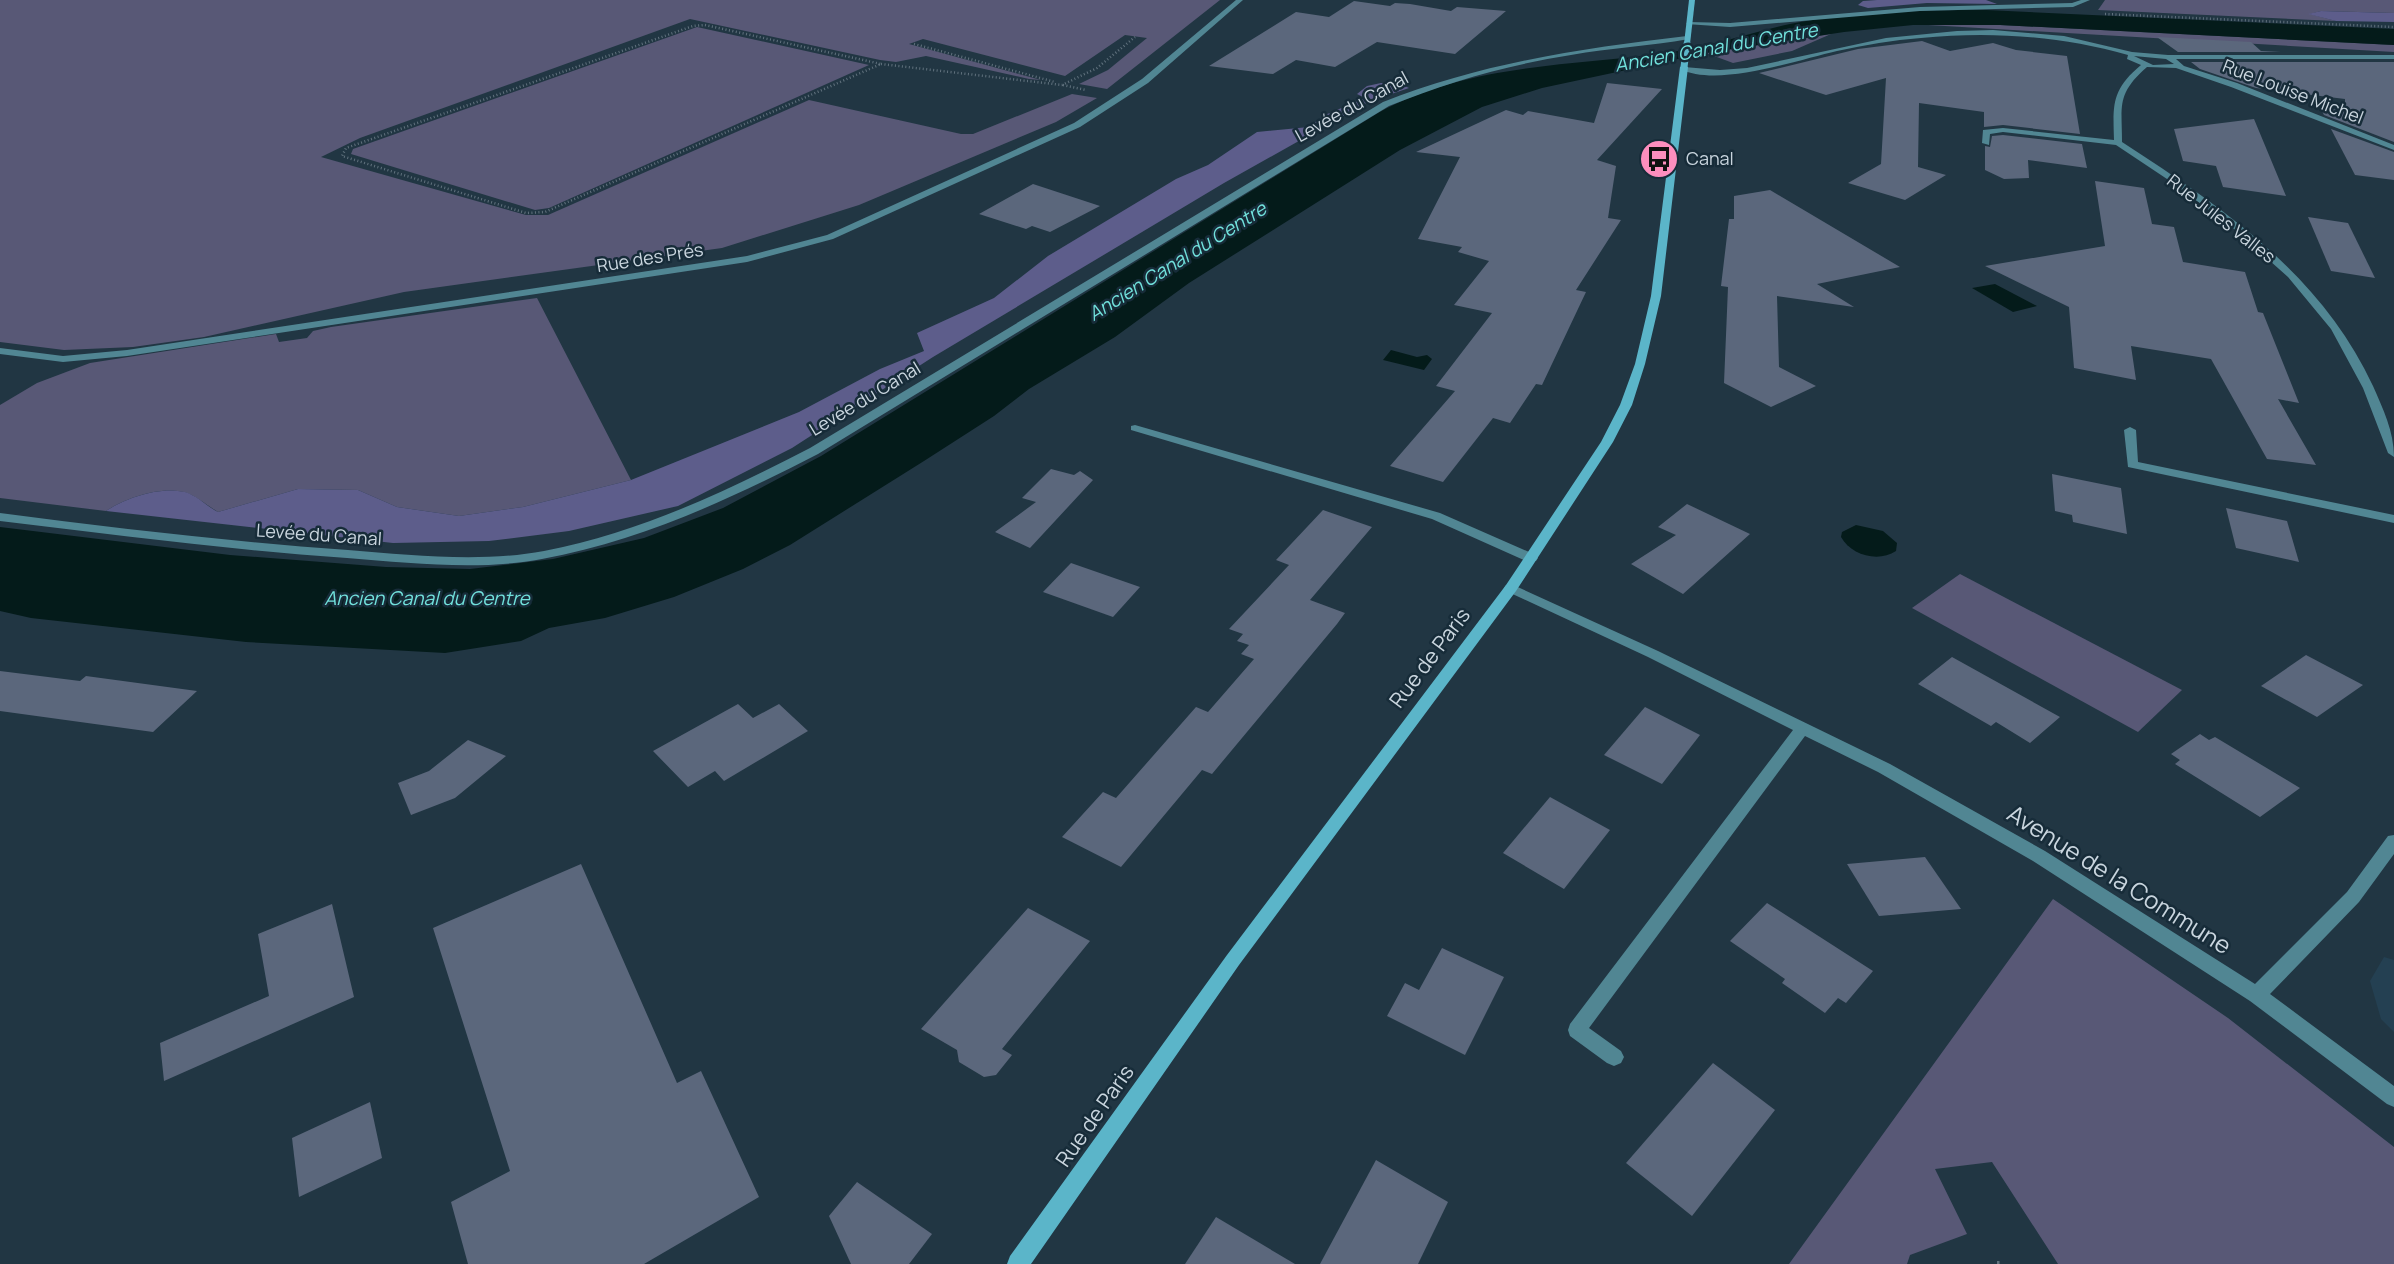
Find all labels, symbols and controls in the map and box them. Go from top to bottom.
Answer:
water label: Ancien Canal du Centre [1613,16,1821,78]
street label: Rue Louise Michel [2219,53,2367,129]
street label: Levée du Canal [1291,65,1412,147]
bus stop icon: Canal [1638,138,1680,180]
place label: Canal [1686,146,1734,170]
street label: Rue Jules Valles [2162,168,2281,268]
water label: Ancien Canal du Centre [1083,195,1273,326]
street label: Rue des Prés [595,237,705,277]
street label: Levée du Canal [804,355,925,441]
street label: Levée du Canal [255,518,383,550]
water label: Ancien Canal du Centre [324,585,532,611]
street label: Rue de Paris [1382,602,1476,713]
street label: Avenue de la Commune [2002,796,2238,961]
street label: Rue de Paris [1049,1059,1140,1172]

